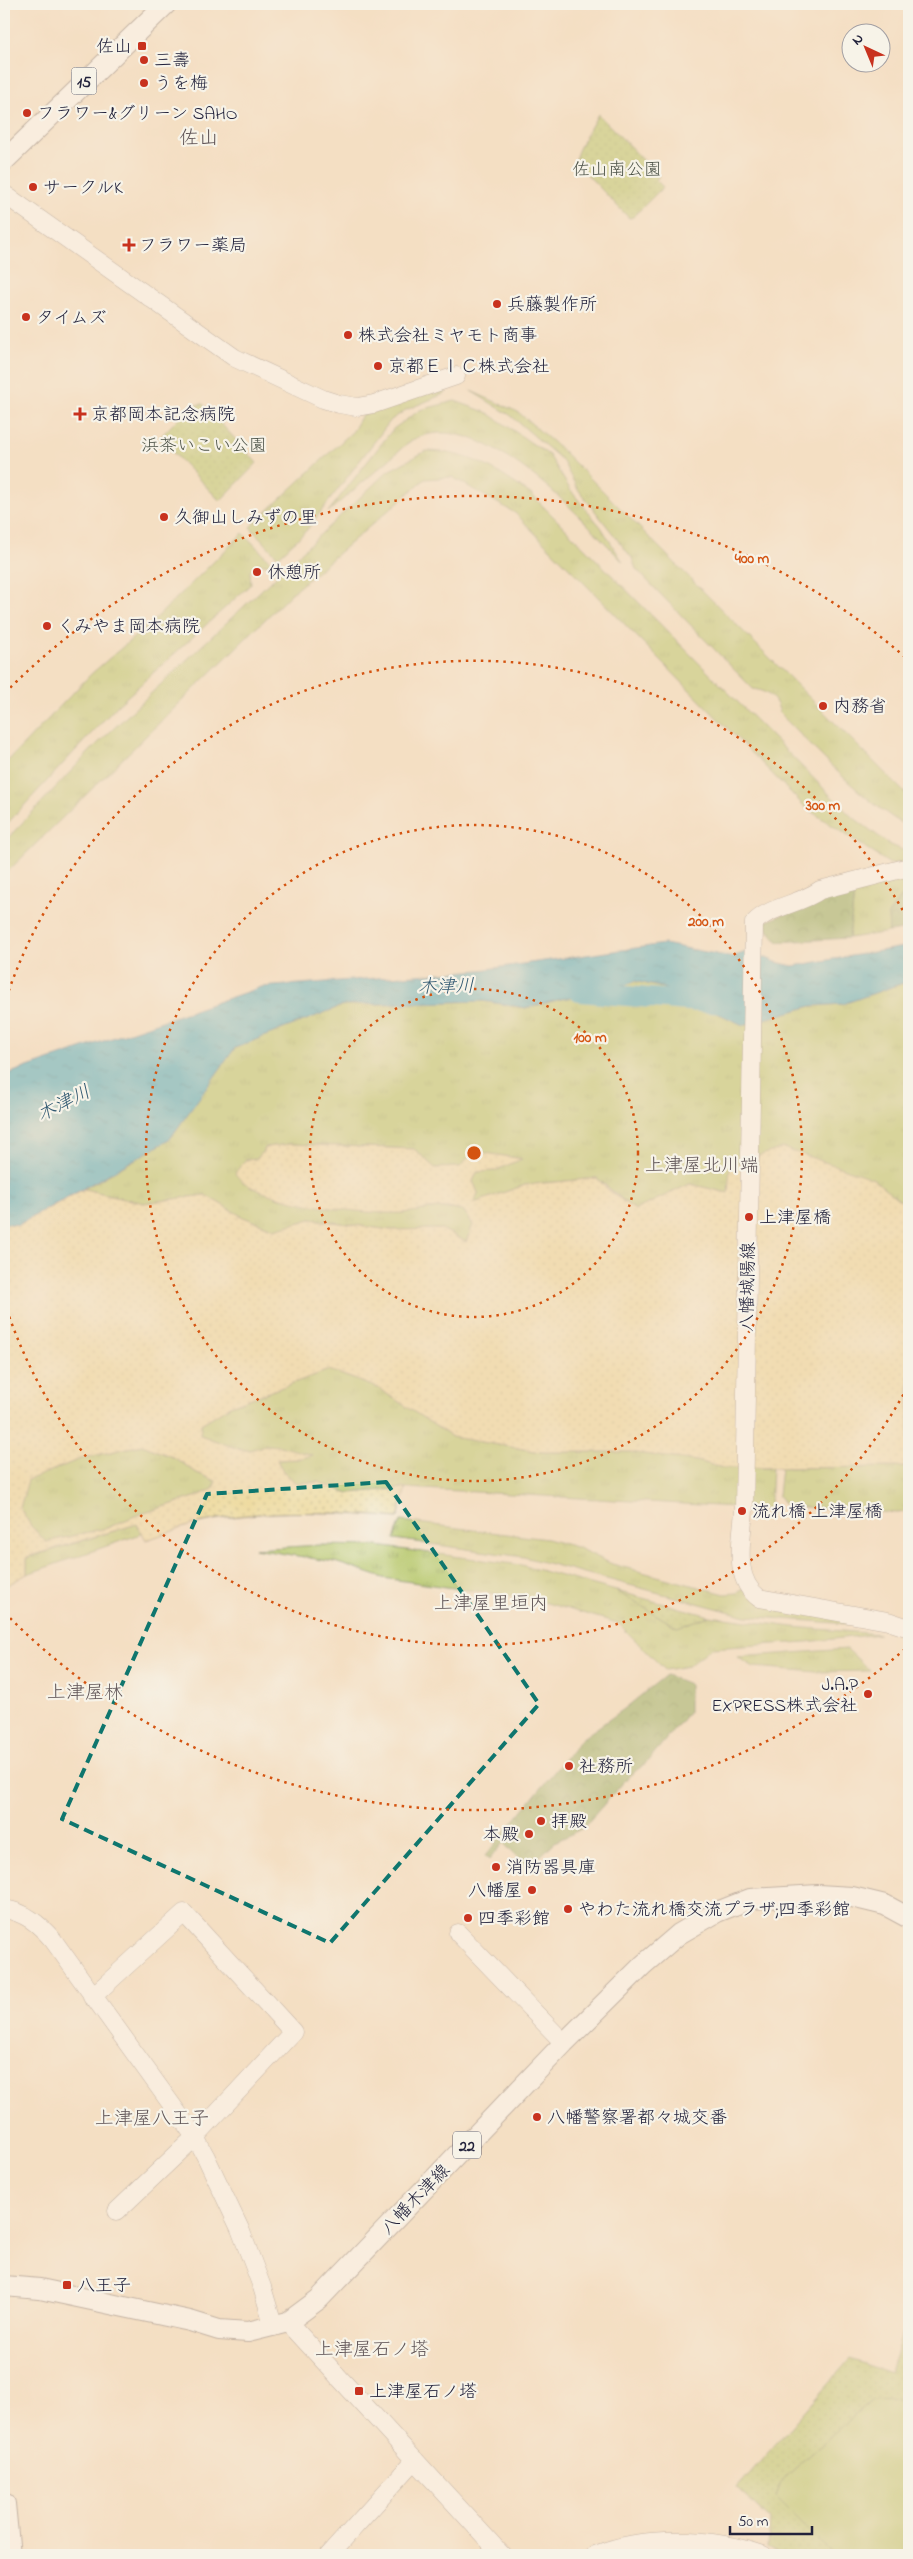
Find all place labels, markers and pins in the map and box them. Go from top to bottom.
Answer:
place label: 佐山 [96,35,132,61]
marker: 佐山 [136,40,148,52]
place label: 三壽 [154,49,190,75]
marker: 三壽 [138,54,150,66]
place label: うを梅 [154,72,208,98]
marker: うを梅 [138,77,150,89]
place label: フラワー&グリーン SAHO [37,102,238,128]
marker: フラワー&グリーン SAHO [21,107,33,119]
place label: サークルK [43,176,123,202]
marker: サークルK [27,181,39,193]
place label: フラワー薬局 [139,234,247,260]
marker: フラワー薬局 [123,239,135,251]
place label: 兵藤製作所 [507,293,597,319]
marker: 兵藤製作所 [491,298,503,310]
place label: タイムズ [36,306,107,332]
marker: タイムズ [20,311,32,323]
place label: 株式会社ミヤモト商事 [358,324,538,350]
marker: 株式会社ミヤモト商事 [342,329,354,341]
place label: 京都ＥＩＣ株式会社 [388,355,550,381]
marker: 京都ＥＩＣ株式会社 [372,360,384,372]
place label: 京都岡本記念病院 [91,403,235,429]
marker: 京都岡本記念病院 [73,407,87,421]
place label: 久御山しみずの里 [174,506,317,532]
marker: 久御山しみずの里 [158,511,170,523]
place label: 休憩所 [267,561,321,587]
marker: 休憩所 [251,566,263,578]
place label: くみやま岡本病院 [57,615,200,641]
marker: くみやま岡本病院 [41,620,53,632]
place label: 内務省 [833,695,887,721]
marker: 内務省 [817,700,829,712]
centre of rings [465,1144,483,1162]
place label: 上津屋橋 [759,1206,831,1232]
marker: 上津屋橋 [743,1211,755,1223]
place label: 流れ橋 上津屋橋 [752,1500,883,1526]
marker: 流れ橋 上津屋橋 [736,1505,748,1517]
place label: J.A.P EXPRESS株式会社 [711,1673,859,1720]
marker: J.A.P EXPRESS株式会社 [862,1688,874,1700]
place label: 社務所 [579,1755,633,1781]
marker: 社務所 [563,1760,575,1772]
place label: 拝殿 [551,1810,587,1836]
marker: 拝殿 [535,1815,547,1827]
place label: 本殿 [483,1823,519,1849]
marker: 本殿 [523,1828,535,1840]
place label: 消防器具庫 [506,1856,596,1882]
marker: 消防器具庫 [490,1861,502,1873]
place label: 八幡屋 [468,1879,522,1905]
marker: 八幡屋 [526,1884,538,1896]
place label: やわた流れ橋交流プラザ;四季彩館 [578,1898,850,1924]
marker: やわた流れ橋交流プラザ;四季彩館 [562,1903,574,1915]
place label: 四季彩館 [478,1907,550,1933]
marker: 四季彩館 [462,1912,474,1924]
place label: 八幡警察署都々城交番 [547,2106,727,2132]
marker: 八幡警察署都々城交番 [531,2111,543,2123]
place label: 八王子 [77,2274,131,2300]
marker: 八王子 [61,2279,73,2291]
place label: 上津屋石ノ塔 [369,2380,477,2406]
marker: 上津屋石ノ塔 [353,2385,365,2397]

